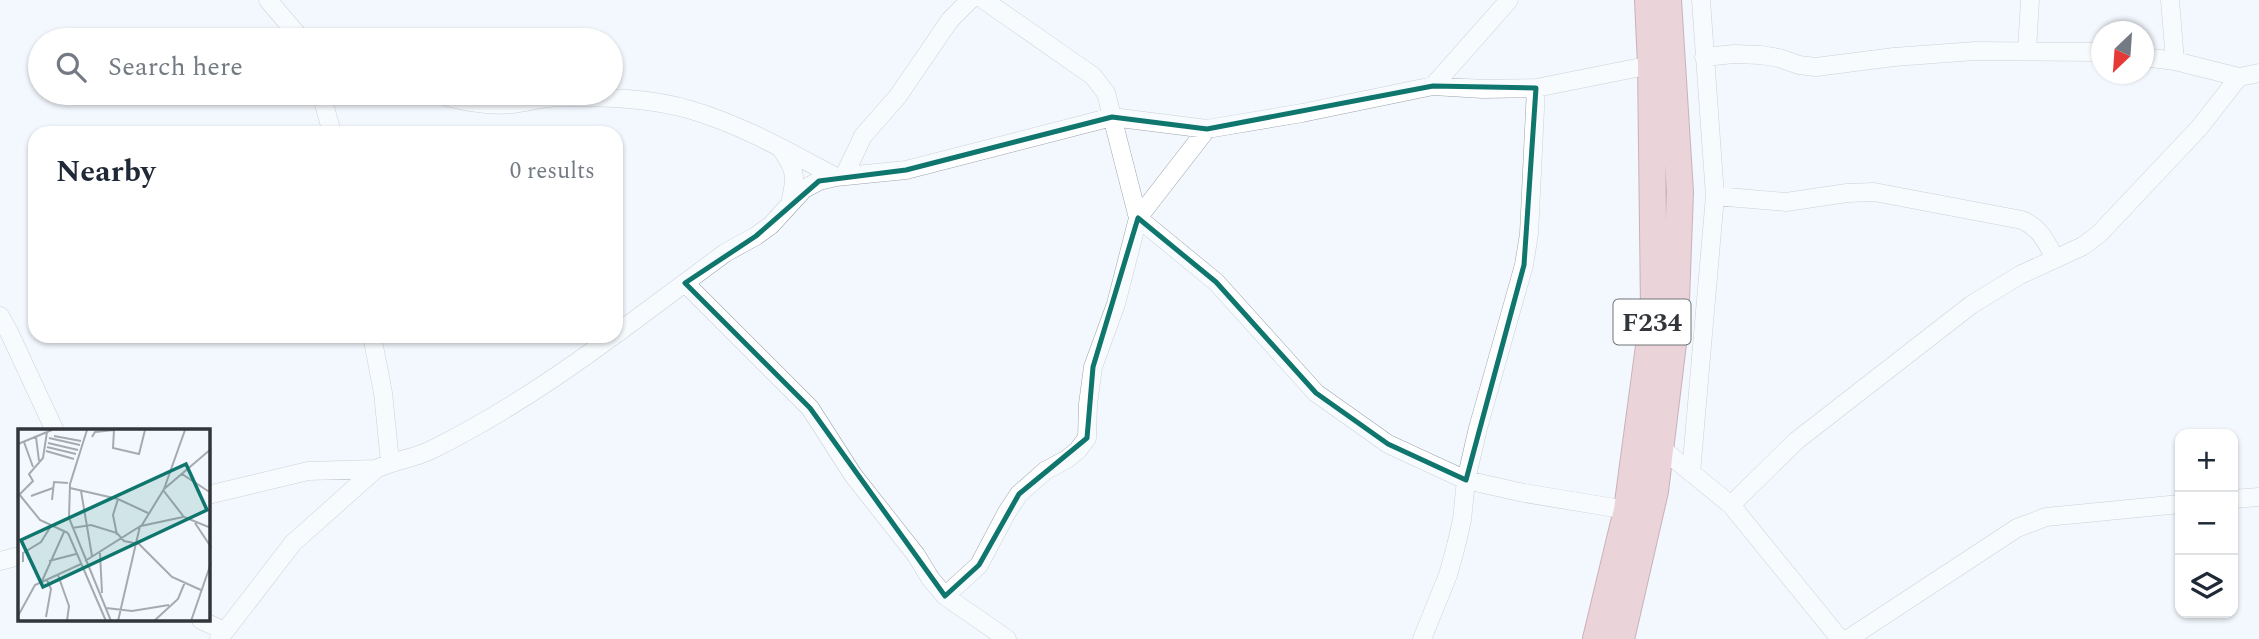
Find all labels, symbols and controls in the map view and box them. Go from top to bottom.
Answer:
north arrow [2091,21,2154,84]
search box [28,28,623,105]
text: Search here [108,47,243,87]
icon: search [52,48,90,86]
text: Nearby [56,149,155,195]
text: 0 results [510,154,595,189]
road number: F234 [1614,300,1690,344]
inset map [18,429,210,622]
map controls [2175,429,2238,618]
button: + [2175,429,2238,492]
button: − [2175,492,2238,555]
button: layers [2175,555,2238,618]

